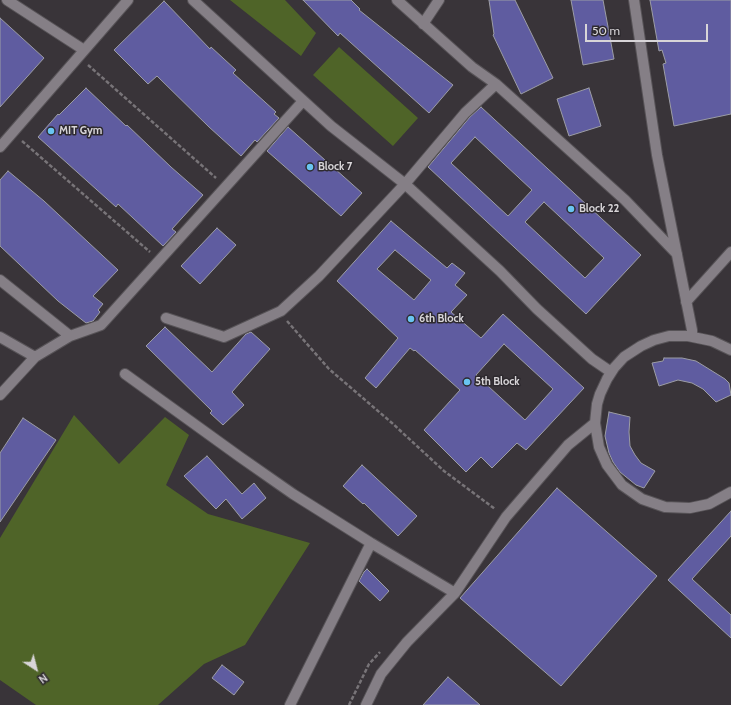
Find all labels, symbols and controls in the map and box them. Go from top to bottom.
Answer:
scale bar [587,16,710,42]
text: 50 m [592,23,620,38]
place label: MIT Gym [59,124,102,138]
marker: MIT Gym [46,126,56,136]
place label: Block 7 [318,160,352,174]
marker: Block 7 [305,162,315,172]
place label: Block 22 [579,202,619,216]
marker: Block 22 [566,204,576,214]
place label: 6th Block [419,312,464,326]
marker: 6th Block [406,314,416,324]
place label: 5th Block [475,375,519,389]
marker: 5th Block [462,377,472,387]
north arrow [16,649,56,689]
text: N [36,671,50,687]

